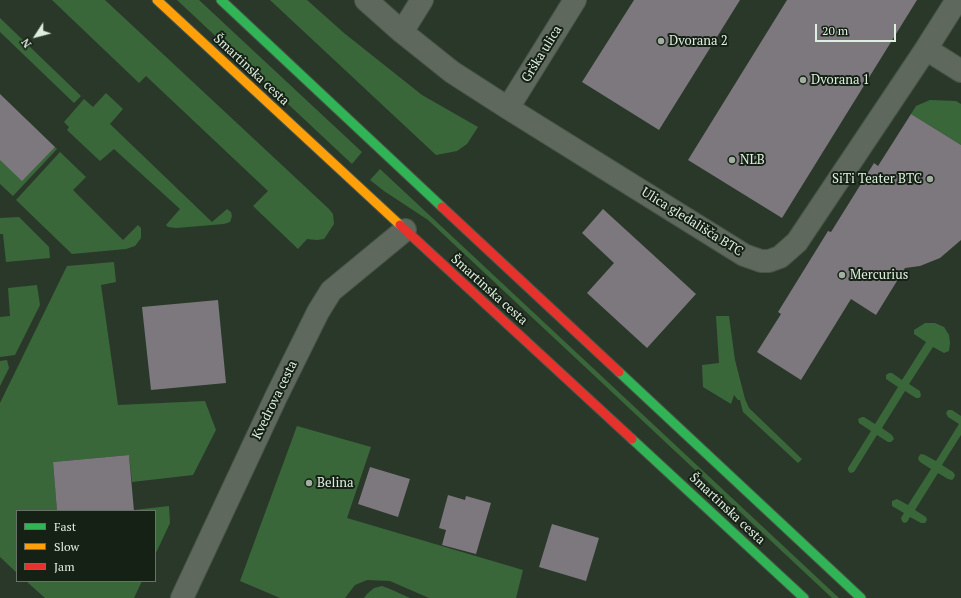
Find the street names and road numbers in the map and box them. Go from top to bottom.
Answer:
street label: Grška ulica [518,23,566,85]
street label: Šmartinska cesta [210,31,292,109]
street label: Ulica gledališča BTC [638,184,746,260]
street label: Šmartinska cesta [447,252,531,328]
street label: Kvedrova cesta [249,358,301,442]
street label: Šmartinska cesta [686,470,768,548]

